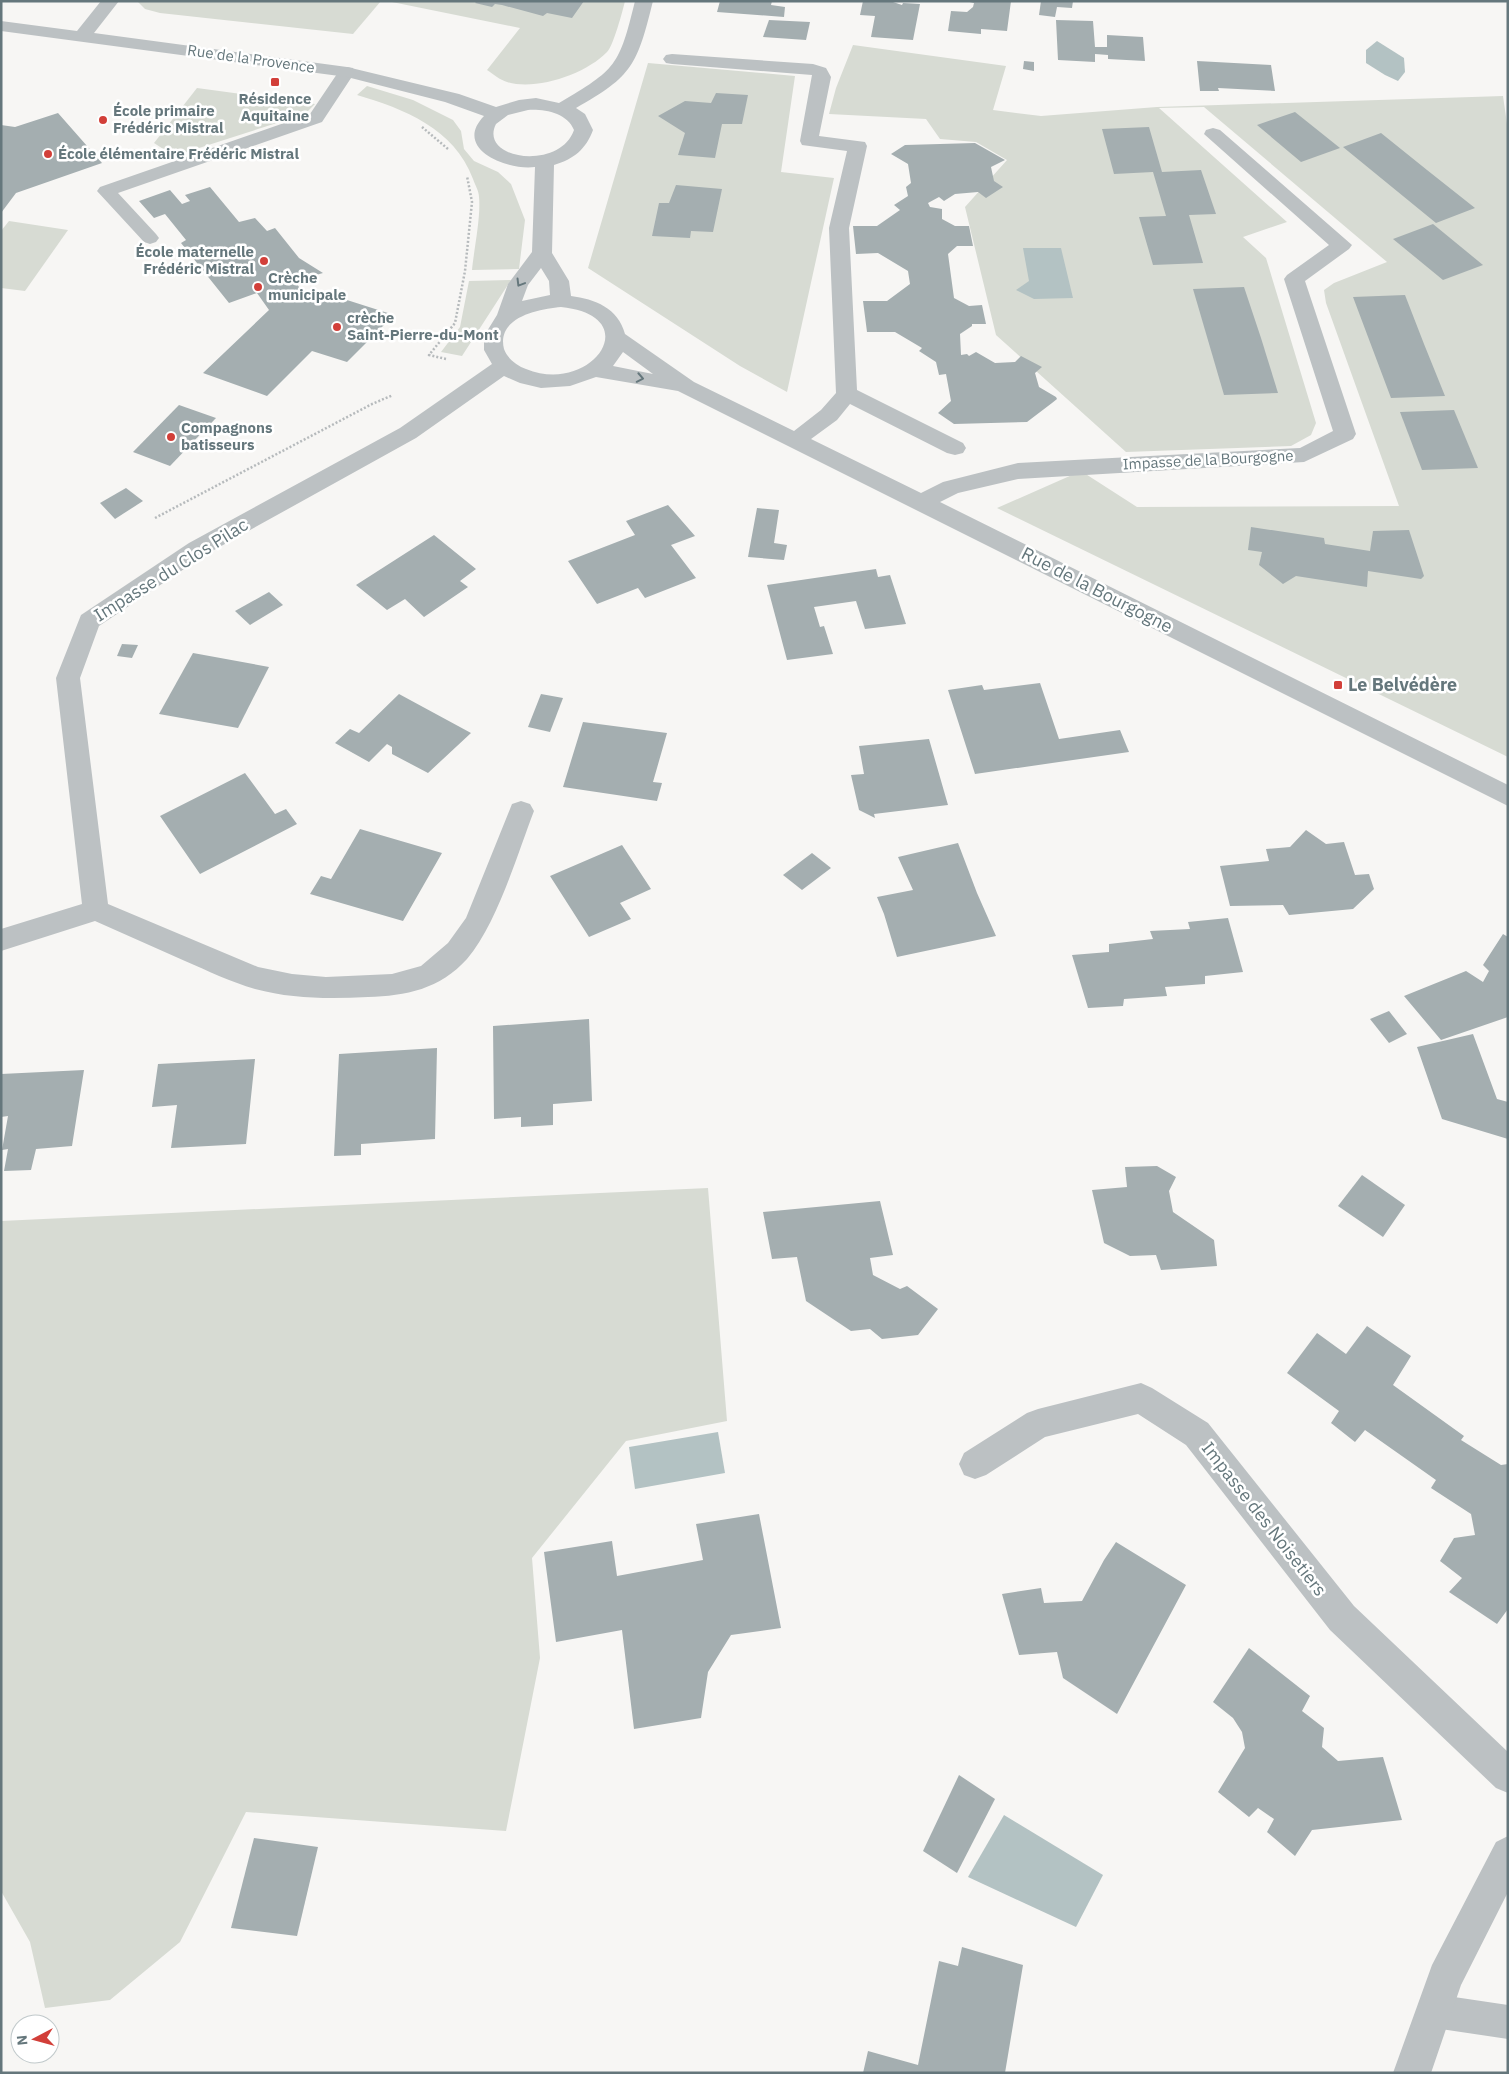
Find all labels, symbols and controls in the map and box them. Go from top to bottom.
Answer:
street label: Rue de la Provence [186,40,316,77]
marker: Résidence Aquitaine [269,76,281,88]
place label: Résidence Aquitaine [239,89,311,125]
place label: École primaire Frédéric Mistral [113,101,224,137]
marker: École primaire Frédéric Mistral [97,114,109,126]
place label: École élémentaire Frédéric Mistral [58,144,299,163]
marker: École élémentaire Frédéric Mistral [42,148,54,160]
place label: École maternelle Frédéric Mistral [136,242,254,278]
marker: École maternelle Frédéric Mistral [258,255,270,267]
place label: Crèche municipale [268,268,346,304]
one-way arrow [516,278,526,287]
marker: Crèche municipale [252,281,264,293]
place label: crèche Saint-Pierre-du-Mont [347,308,499,344]
marker: crèche Saint-Pierre-du-Mont [331,321,343,333]
one-way arrow [635,373,644,383]
place label: Compagnons batisseurs [181,418,273,454]
marker: Compagnons batisseurs [165,431,177,443]
street label: Impasse de la Bourgogne [1122,446,1294,473]
street label: Impasse du Clos Pilac [89,513,252,626]
street label: Rue de la Bourgogne [1018,542,1177,638]
place label: Le Belvédère [1348,673,1457,696]
marker: Le Belvédère [1332,679,1344,691]
street label: Impasse des Noisetiers [1197,1437,1332,1601]
north arrow [10,2014,60,2064]
text: N [13,2034,32,2046]

